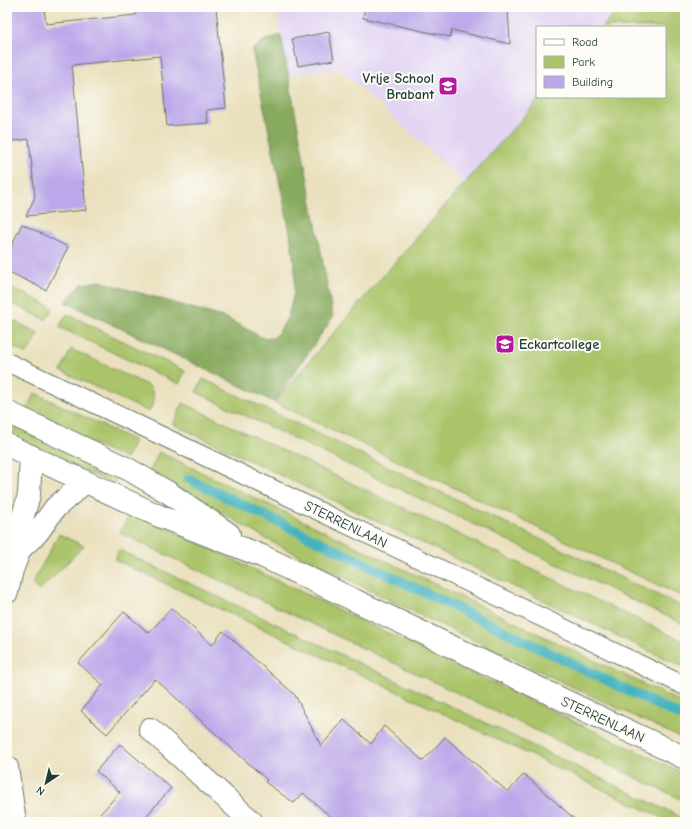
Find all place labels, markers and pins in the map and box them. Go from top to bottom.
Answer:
place label: Vrije School Brabant [363,70,434,103]
school or university icon: Vrije School Brabant [437,75,459,97]
school or university icon: Eckartcollege [494,333,516,355]
place label: Eckartcollege [519,336,599,353]

